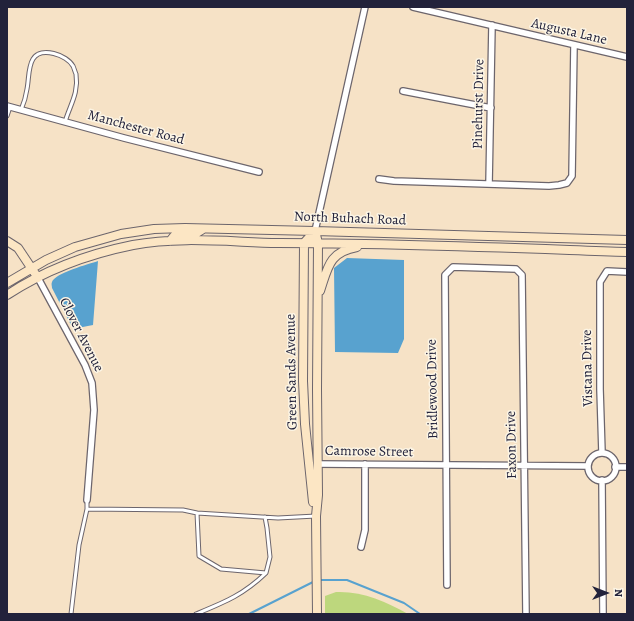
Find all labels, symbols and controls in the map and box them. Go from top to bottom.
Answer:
street label: Augusta Lane [530,15,608,49]
street label: Pinehurst Drive [470,59,488,149]
street label: Manchester Road [86,107,186,149]
street label: North Buhach Road [294,209,406,229]
street label: Clover Avenue [55,295,107,375]
street label: Green Sands Avenue [283,314,301,430]
street label: Vistana Drive [579,329,597,407]
street label: Bridlewood Drive [424,339,442,439]
street label: Faxon Drive [503,411,521,479]
street label: Camrose Street [325,443,413,461]
north arrow [586,573,626,613]
text: N [611,589,626,597]

